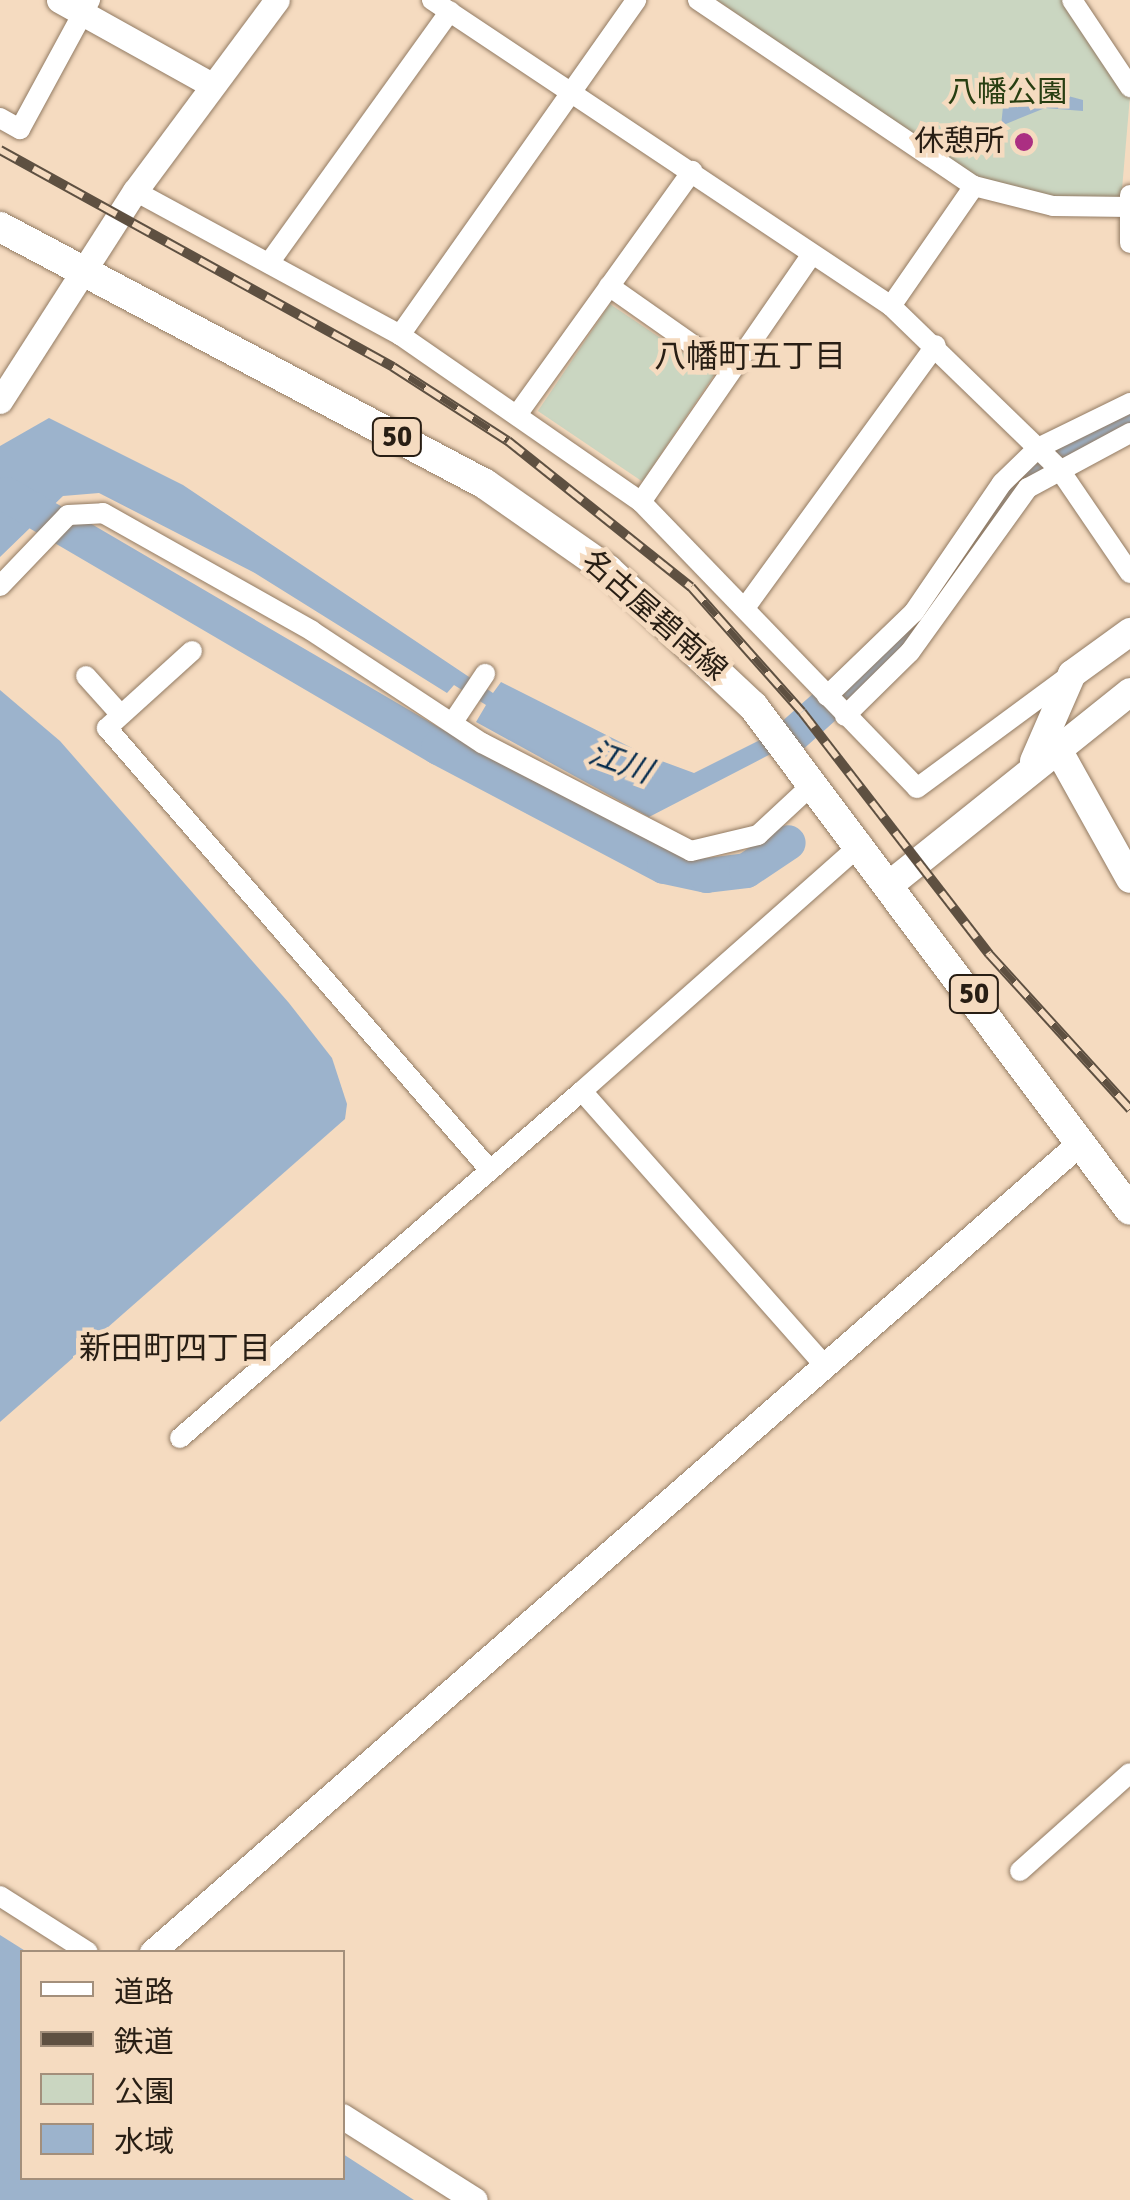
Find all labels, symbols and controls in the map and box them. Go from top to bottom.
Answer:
park label: 八幡公園 [947,75,1067,111]
place label: 休憩所 [914,124,1004,160]
marker: 休憩所 [1013,131,1035,153]
district label: 八幡町五丁目 [654,338,846,376]
road number: 50 [370,414,424,460]
street label: 名古屋碧南線 [574,543,734,689]
water label: 江川 [583,734,657,792]
road number: 50 [946,971,1002,1017]
district label: 新田町四丁目 [79,1330,271,1368]
legend [20,1950,345,2180]
text: 道路 [114,1974,174,2011]
text: 鉄道 [114,2024,174,2061]
text: 公園 [114,2074,174,2111]
text: 水域 [114,2124,174,2161]

